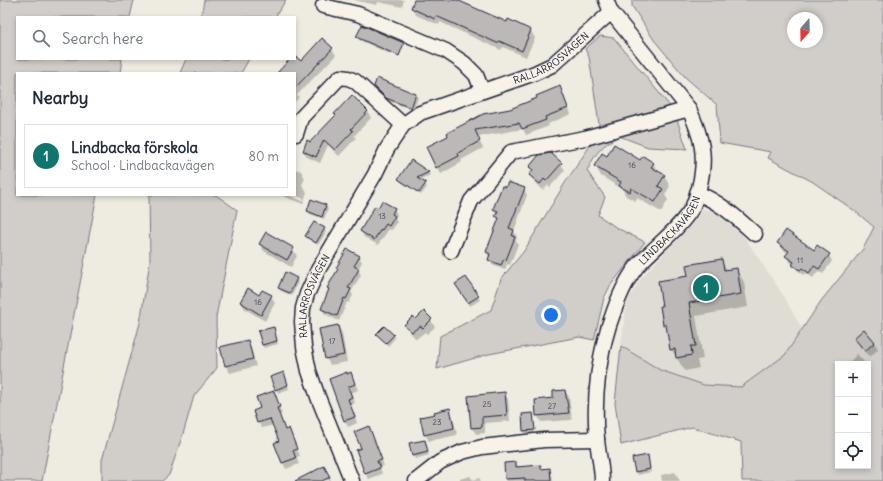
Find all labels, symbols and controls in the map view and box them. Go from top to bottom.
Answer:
north arrow [787,12,823,48]
search box [16,16,296,60]
icon: search [30,27,52,49]
text: Search here [62,29,143,48]
street label: RALLARROSVÄGEN [511,29,592,87]
text: Nearby [32,87,88,109]
text: Lindbacka förskola [71,138,198,157]
text: 1 [43,148,49,165]
text: 80 m [248,148,279,165]
text: School · Lindbackavägen [71,157,215,174]
house number: 16 [628,160,636,170]
street label: LINDBACKAVÄGEN [636,194,703,268]
house number: 13 [378,211,386,221]
street label: RALLARROSVÄGEN [296,252,333,338]
house number: 11 [797,255,803,265]
pin: 1 [693,273,719,303]
house number: 16 [254,297,262,307]
your location [541,305,561,325]
house number: 17 [328,336,336,346]
map controls [835,361,871,469]
button: + [835,361,871,397]
button: − [835,397,871,433]
house number: 25 [483,399,492,409]
house number: 27 [548,401,556,411]
house number: 23 [433,417,442,427]
button: locate [835,433,871,469]

